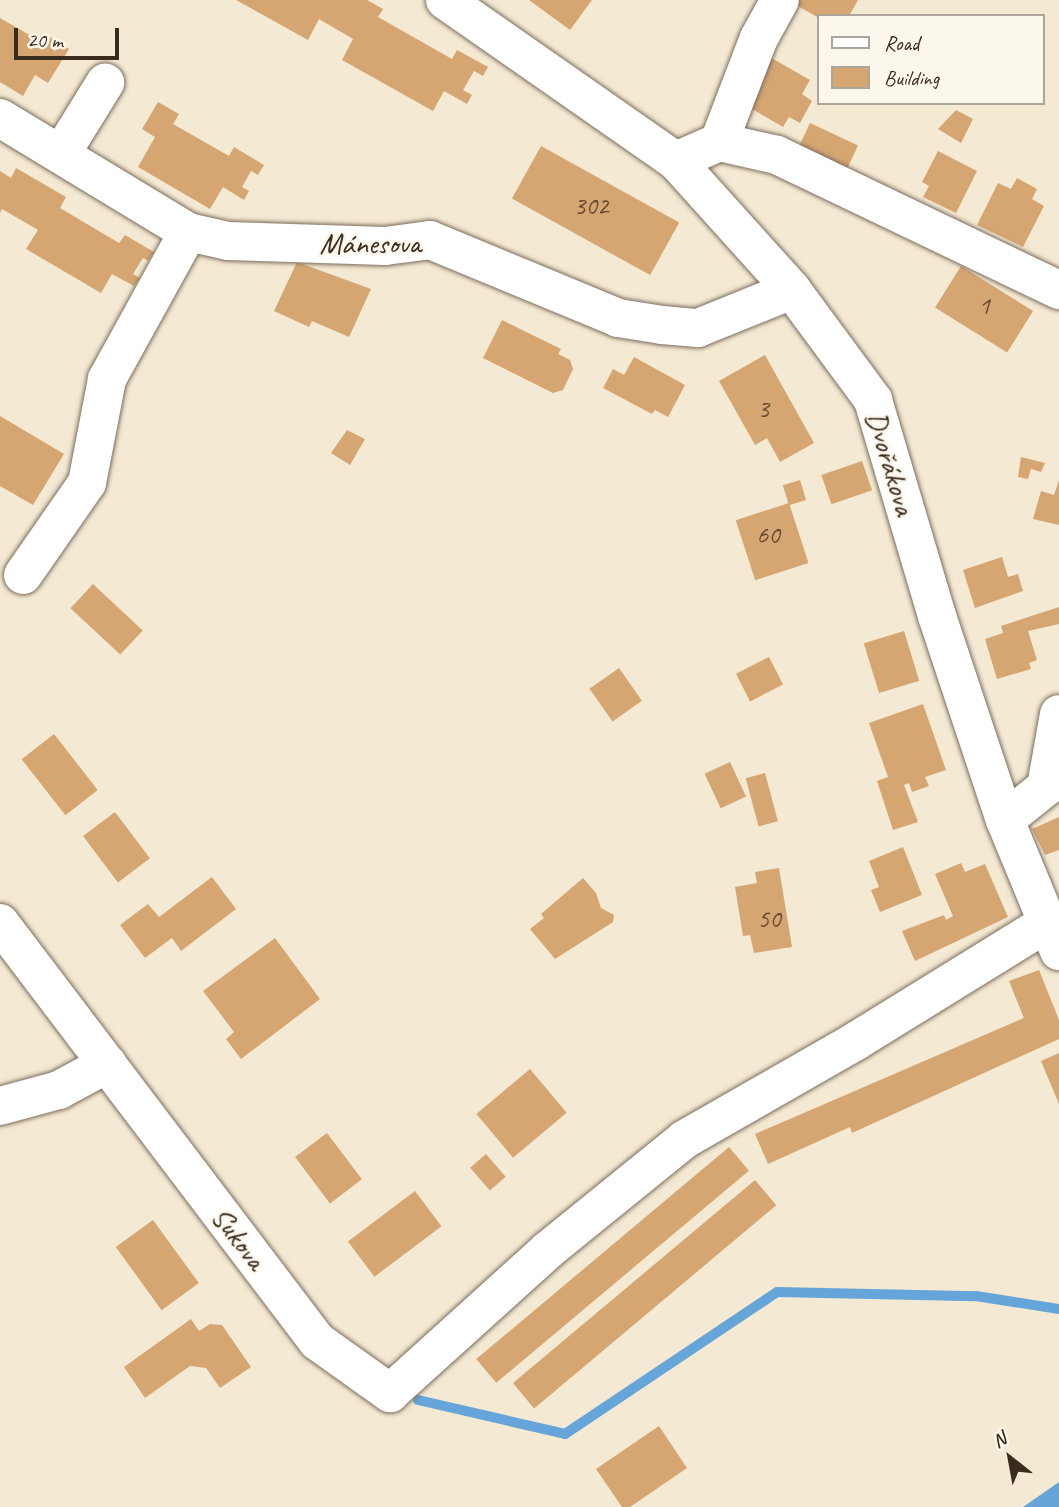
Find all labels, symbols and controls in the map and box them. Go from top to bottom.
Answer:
scale bar [18,14,122,58]
legend [818,14,1045,105]
text: 20 m [27,27,63,53]
text: Road [884,30,919,56]
text: Building [884,65,939,91]
house number: 302 [573,190,609,222]
street label: Mánesova [319,225,421,261]
house number: 1 [978,290,990,322]
house number: 3 [757,393,769,425]
street label: Dvořákova [858,407,924,519]
house number: 60 [756,519,780,551]
house number: 50 [757,903,781,935]
street label: Sukova [204,1200,274,1276]
north arrow [975,1423,1045,1493]
text: N [988,1427,1010,1453]

